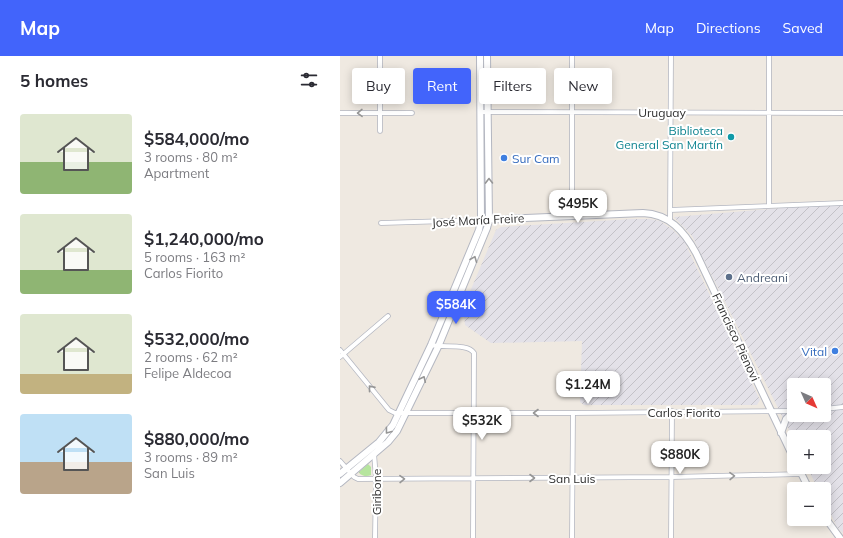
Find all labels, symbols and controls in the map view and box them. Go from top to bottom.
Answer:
text: Map [20,16,60,40]
text: Map [645,19,674,37]
text: Directions [696,19,761,37]
text: Saved [783,19,823,37]
chip: Buy [352,68,405,104]
chip: Rent [413,68,471,104]
chip: Filters [479,68,546,104]
chip: New [554,68,612,104]
icon: filters [298,69,320,91]
text: 5 homes [20,70,88,91]
street label: Uruguay [638,105,686,120]
one-way arrow [357,109,363,117]
place label: Biblioteca General San Martín [616,123,723,152]
text: $584,000/mo [144,128,249,149]
icon: home [52,130,100,178]
marker: Biblioteca General San Martín [726,132,736,142]
text: 3 rooms · 80 m² [144,149,238,165]
place label: Sur Cam [512,151,560,166]
marker: Sur Cam [499,153,509,163]
text: Apartment [144,165,209,181]
one-way arrow [484,178,493,184]
pin: $495K [550,190,606,224]
text: $495K [558,195,598,211]
street label: José María Freire [431,210,525,230]
text: $1,240,000/mo [144,228,264,249]
icon: home [52,230,100,278]
text: 5 rooms · 163 m² [144,249,245,265]
one-way arrow [469,256,477,264]
text: Carlos Fiorito [144,265,223,281]
place label: Andreani [737,270,788,285]
marker: Andreani [724,272,734,282]
street label: Francisco Pienovi [709,290,763,384]
pin: $584K [428,291,484,325]
text: $584K [436,296,476,312]
text: $532,000/mo [144,328,249,349]
icon: home [52,330,100,378]
place label: Vital [802,344,827,359]
marker: Vital [830,346,840,356]
text: 2 rooms · 62 m² [144,349,238,365]
text: Felipe Aldecoa [144,365,232,381]
pin: $1.24M [555,371,621,405]
one-way arrow [418,375,426,383]
text: $1.24M [565,376,611,392]
north arrow [787,378,831,422]
map controls [787,378,831,526]
one-way arrow [369,386,376,393]
street label: Carlos Fiorito [647,405,721,420]
pin: $532K [454,407,510,441]
one-way arrow [533,409,539,417]
text: $532K [462,412,502,428]
one-way arrow [386,427,393,434]
text: $880,000/mo [144,428,249,449]
icon: home [52,430,100,478]
button: + [787,430,831,474]
pin: $880K [652,441,708,475]
text: $880K [660,446,700,462]
text: 3 rooms · 89 m² [144,449,238,465]
text: San Luis [144,465,195,481]
street label: Giribone [369,469,384,515]
street label: San Luis [549,471,596,486]
one-way arrow [729,472,735,480]
one-way arrow [529,474,535,482]
one-way arrow [399,475,405,483]
button: − [787,482,831,526]

